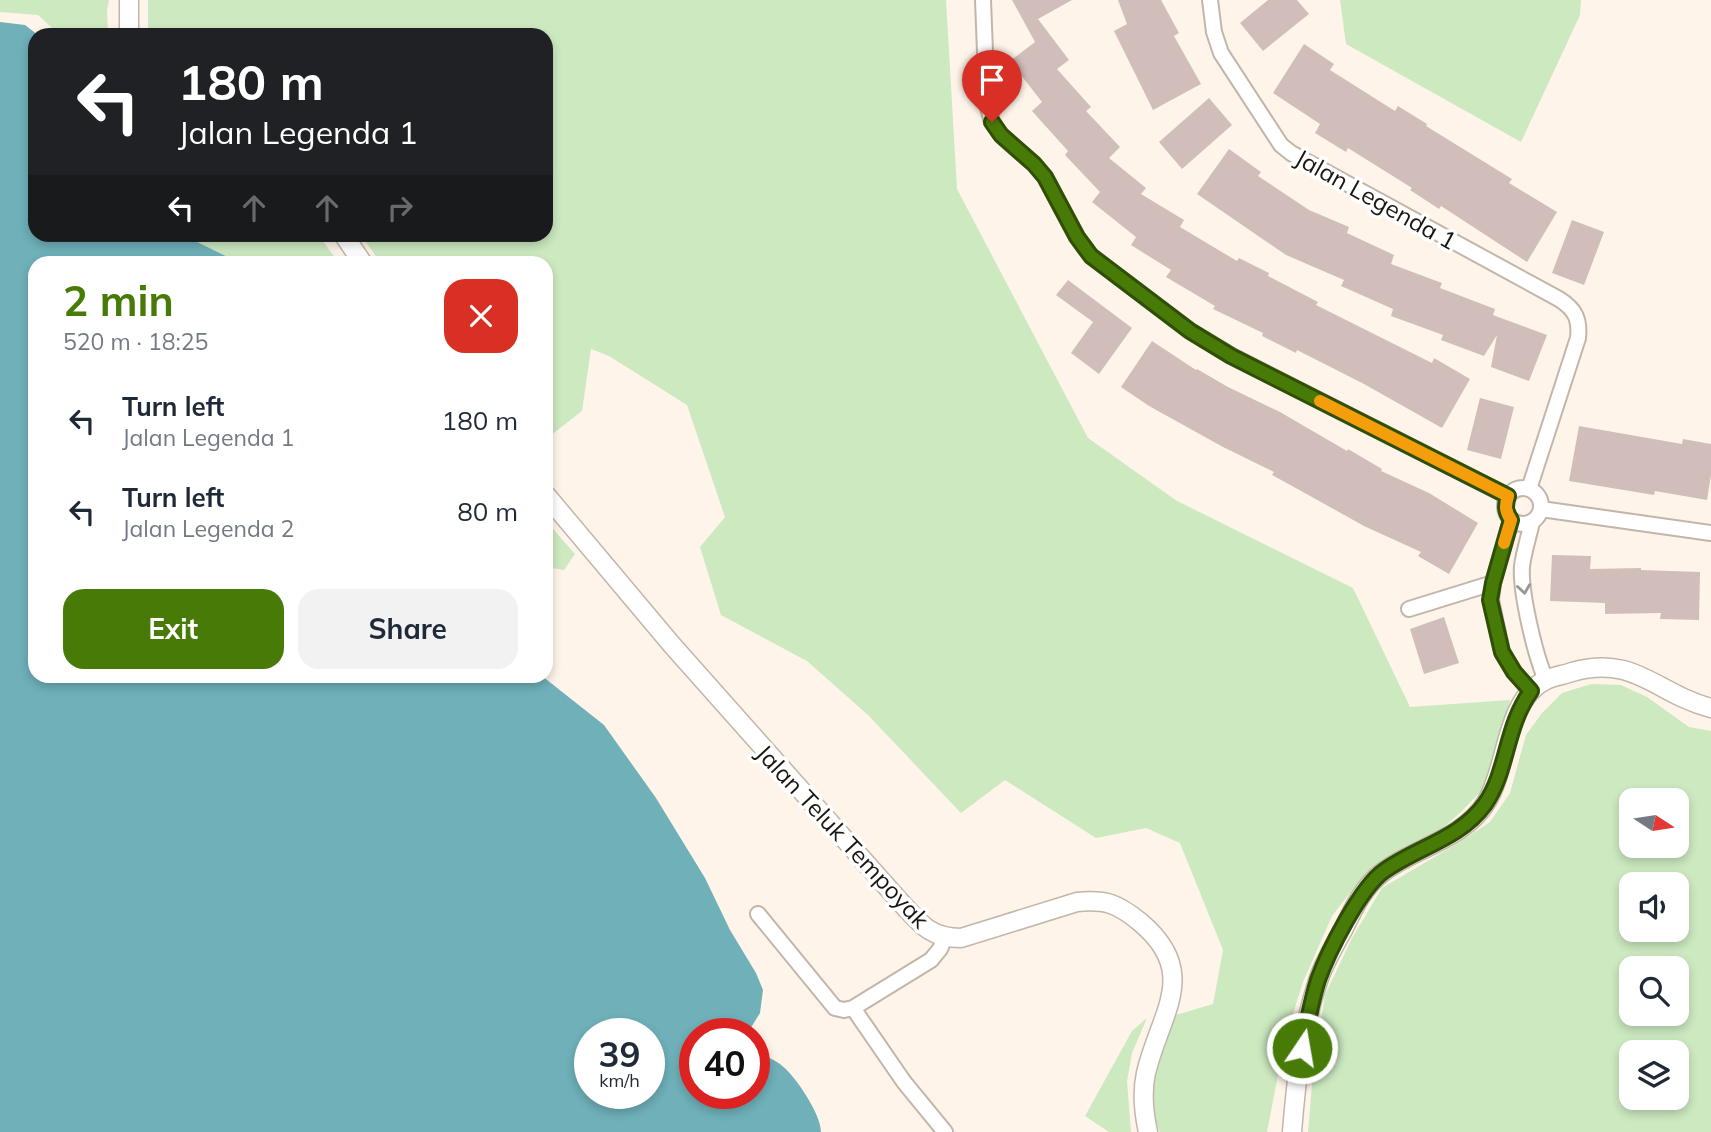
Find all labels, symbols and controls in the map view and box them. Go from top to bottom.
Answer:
pin [962,50,1022,122]
text: 180 m [178,51,324,112]
icon: left [63,56,154,147]
icon: arrive [973,61,1011,99]
text: Jalan Legenda 1 [178,112,418,152]
street label: Jalan Legenda 1 [1290,142,1462,256]
icon: left [162,189,200,227]
icon: ahead [235,189,273,227]
icon: ahead [308,189,346,227]
icon: right [381,189,419,227]
text: 2 min [63,274,174,327]
button: close [444,279,518,353]
text: 520 m · 18:25 [63,327,208,356]
text: Turn left [122,390,224,423]
icon: left [63,402,101,440]
text: 180 m [442,404,518,437]
text: Jalan Legenda 1 [122,423,294,452]
text: Turn left [122,481,224,514]
icon: left [63,493,101,531]
text: 80 m [457,495,518,528]
text: Jalan Legenda 2 [122,514,294,543]
one-way arrow [1516,583,1531,595]
button: Exit [63,589,284,669]
button: Share [298,589,518,669]
street label: Jalan Teluk Tempoyak [750,738,936,935]
north arrow [1619,788,1689,858]
map controls [1619,788,1689,1110]
button: sound [1619,872,1689,942]
button: search [1619,956,1689,1026]
position arrow [1265,1011,1339,1085]
speed limit sign: 40 [679,1018,770,1109]
text: 39 [598,1032,641,1076]
button: layers [1619,1040,1689,1110]
text: km/h [599,1069,640,1092]

